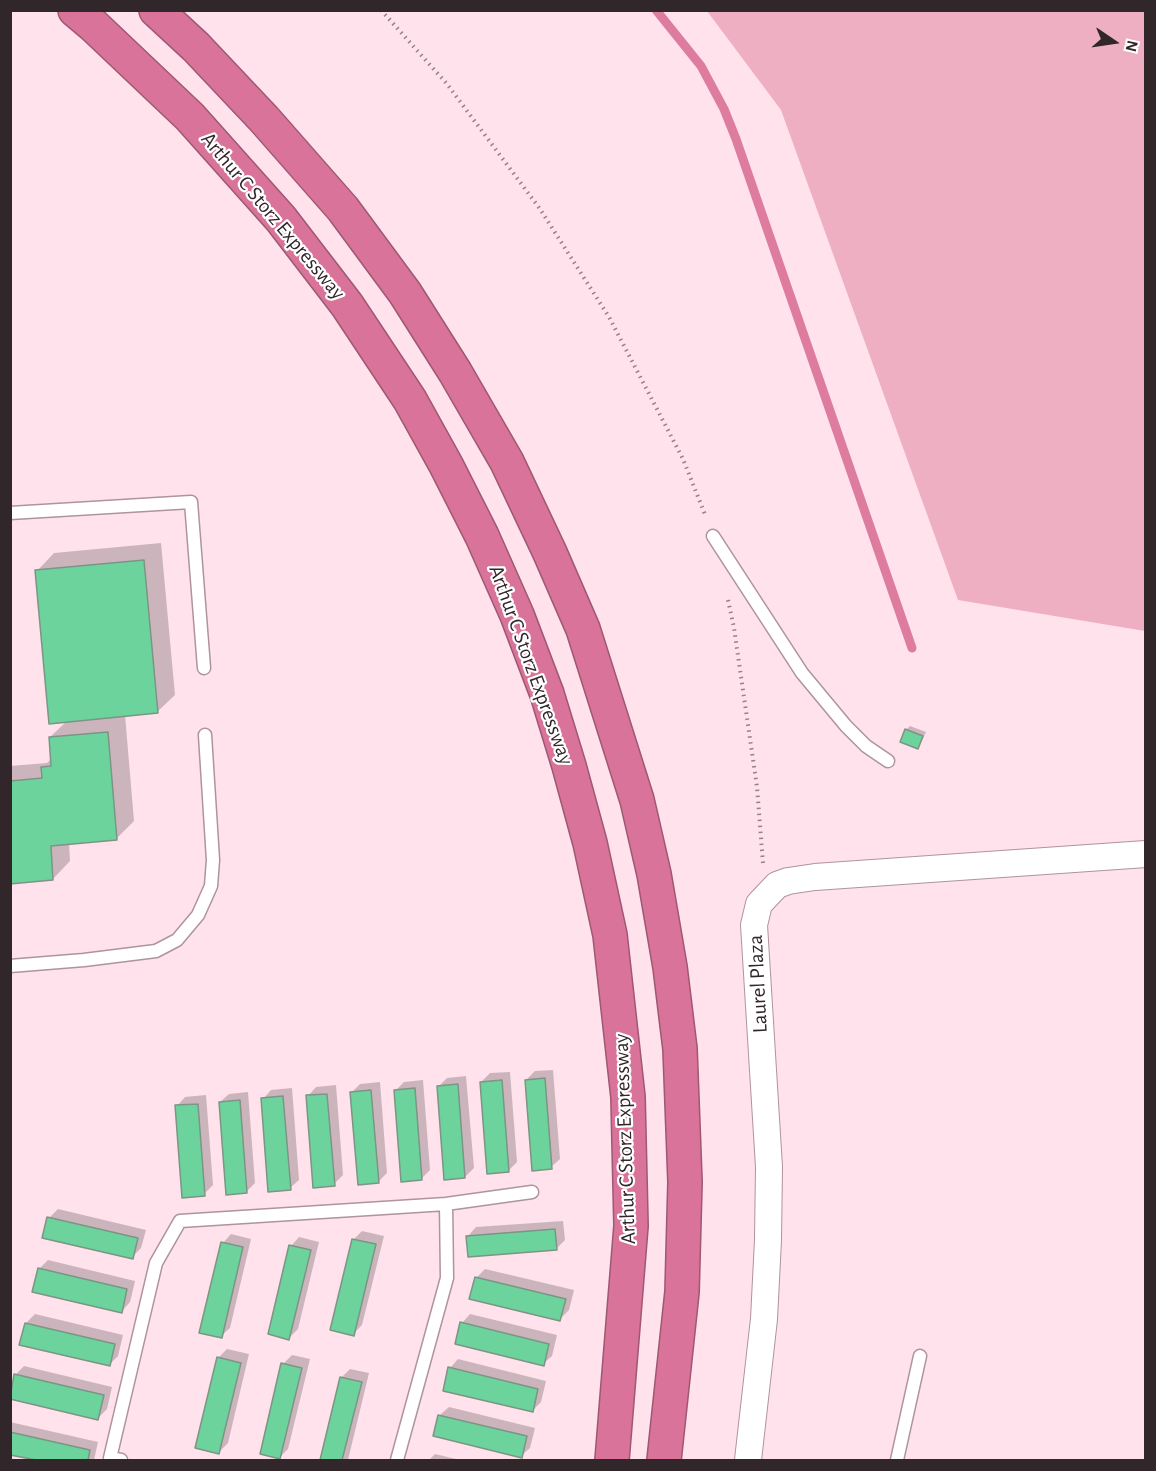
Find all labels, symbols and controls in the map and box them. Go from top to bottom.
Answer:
north arrow [1084,12,1144,72]
text: N [1122,39,1141,53]
street label: Arthur C Storz Expressway [196,127,350,305]
street label: Arthur C Storz Expressway [483,562,579,768]
street label: Laurel Plaza [743,934,773,1034]
street label: Arthur C Storz Expressway [609,1033,641,1245]

